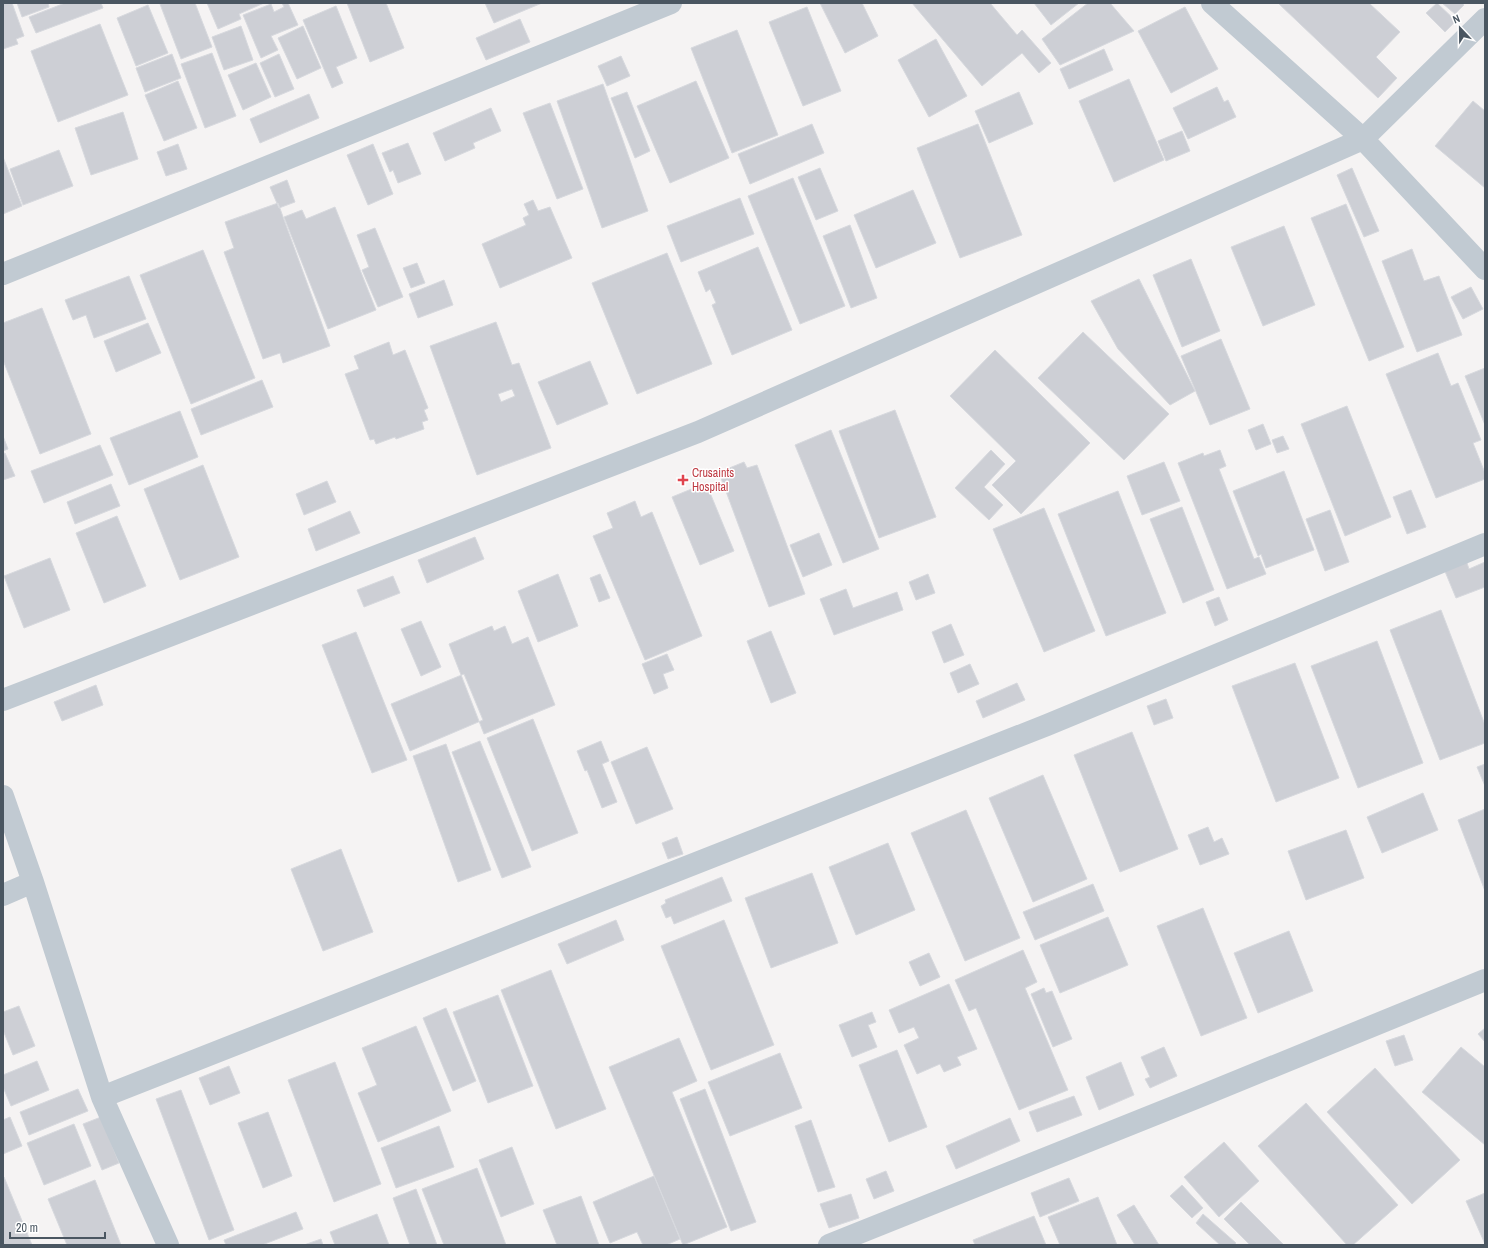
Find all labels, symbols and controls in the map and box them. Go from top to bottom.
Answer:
north arrow [1440,8,1480,48]
text: N [1451,11,1462,26]
place label: Crusaints Hospital [692,465,734,495]
marker: Crusaints Hospital [677,474,689,486]
scale bar [10,1214,105,1240]
text: 20 m [16,1220,38,1236]

